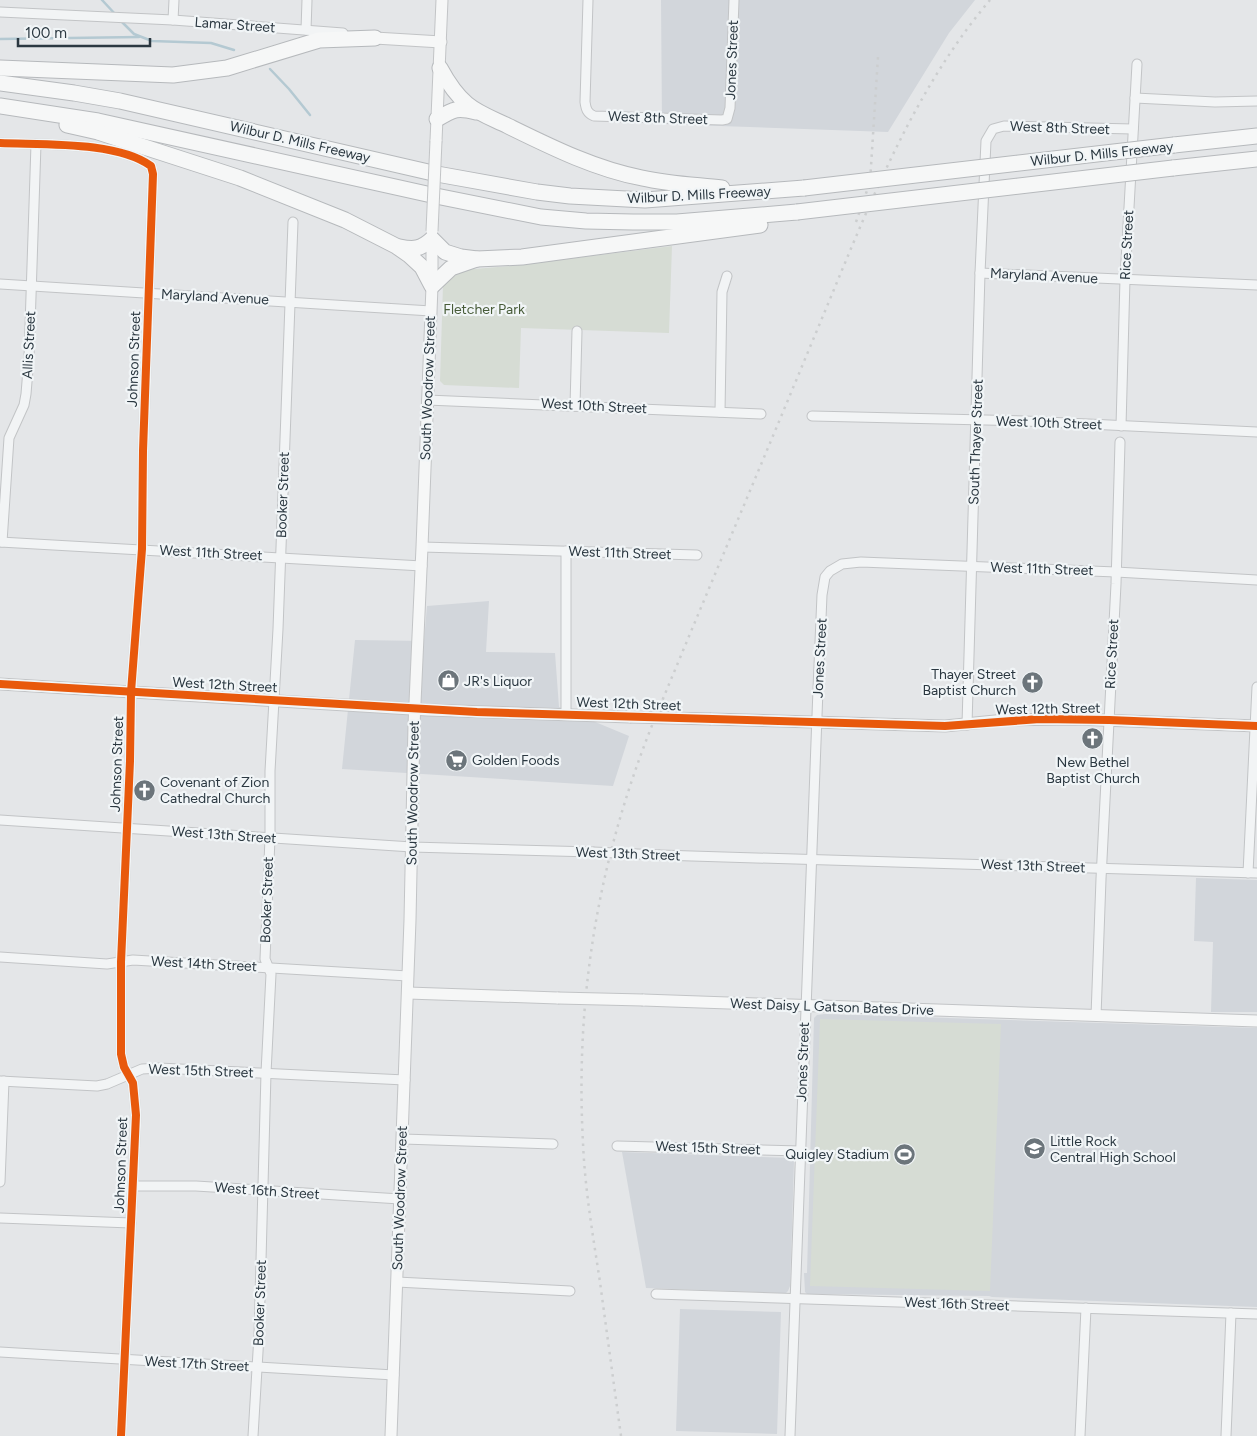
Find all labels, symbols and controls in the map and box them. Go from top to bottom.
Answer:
street label: Lamar Street [194,14,276,36]
scale bar [18,15,150,47]
street label: Jones Street [722,20,742,100]
text: 100 m [25,24,67,42]
street label: West 8th Street [608,108,708,128]
street label: Wilbur D. Mills Freeway [228,118,373,167]
street label: West 8th Street [1010,118,1110,138]
street label: Wilbur D. Mills Freeway [1030,138,1175,170]
street label: Wilbur D. Mills Freeway [627,183,772,207]
street label: Rice Street [1117,210,1137,280]
street label: Maryland Avenue [990,265,1099,287]
street label: Maryland Avenue [161,286,270,308]
park label: Fletcher Park [443,301,525,318]
street label: Allis Street [19,311,39,379]
street label: Johnson Street [124,311,144,407]
street label: South Woodrow Street [417,315,439,461]
street label: South Thayer Street [965,379,987,505]
street label: West 10th Street [540,395,648,417]
street label: West 10th Street [996,413,1102,433]
street label: Booker Street [273,451,293,539]
street label: West 11th Street [159,542,263,564]
street label: West 11th Street [568,543,672,563]
street label: West 11th Street [990,559,1094,579]
street label: Jones Street [809,618,831,698]
street label: Rice Street [1102,619,1122,689]
place label: Thayer Street Baptist Church [922,666,1016,699]
shop icon: JR's Liquor [436,669,460,693]
church icon: Thayer Street Baptist Church [1020,670,1044,694]
place label: JR's Liquor [464,673,532,690]
street label: West 12th Street [172,674,278,696]
street label: West 12th Street [576,694,682,714]
street label: West 12th Street [995,700,1101,718]
street label: Johnson Street [107,716,127,812]
street label: South Woodrow Street [403,721,423,865]
church icon: New Bethel Baptist Church [1081,727,1105,751]
supermarket icon: Golden Foods [444,748,468,772]
place label: Golden Foods [472,752,559,769]
place label: New Bethel Baptist Church [1046,754,1140,787]
place label: Covenant of Zion Cathedral Church [160,774,271,807]
church icon: Covenant of Zion Cathedral Church [132,778,156,802]
street label: West 13th Street [171,823,277,847]
street label: West 13th Street [575,844,681,864]
street label: Booker Street [257,856,277,944]
street label: West 13th Street [980,856,1086,876]
street label: West 14th Street [151,953,257,975]
street label: West Daisy L Gatson Bates Drive [730,995,935,1019]
street label: Jones Street [793,1022,813,1102]
street label: West 15th Street [148,1061,254,1081]
street label: Johnson Street [111,1117,131,1213]
street label: South Woodrow Street [389,1125,411,1271]
place label: Little Rock Central High School [1050,1133,1176,1166]
school or university icon: Little Rock Central High School [1022,1137,1046,1161]
street label: West 15th Street [655,1138,761,1158]
sports icon: Quigley Stadium [893,1142,917,1166]
place label: Quigley Stadium [785,1146,889,1163]
street label: West 16th Street [214,1179,320,1203]
street label: Booker Street [250,1259,270,1347]
street label: West 16th Street [904,1294,1010,1314]
street label: West 17th Street [144,1353,250,1375]

